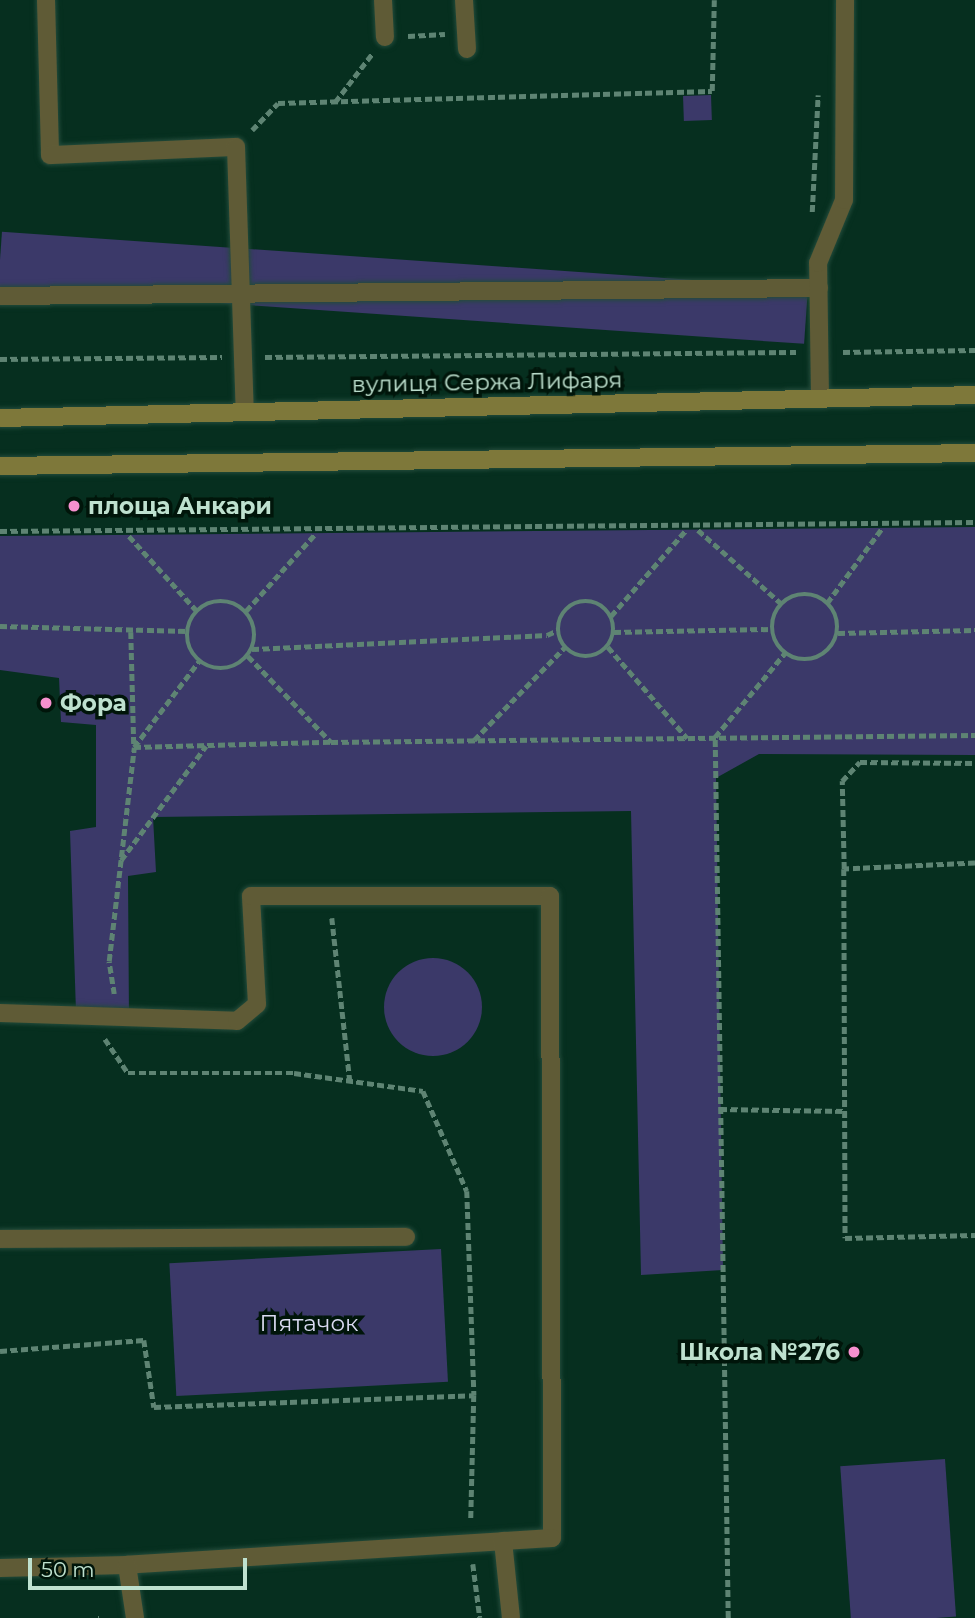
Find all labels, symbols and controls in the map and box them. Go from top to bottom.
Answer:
street label: вулиця Сержа Лифаря [351,366,623,398]
place label: площа Анкари [88,492,272,520]
marker: площа Анкари [66,498,82,514]
place label: Фора [60,689,127,717]
marker: Фора [38,695,54,711]
park label: Пятачок [260,1309,358,1337]
place label: Школа №276 [679,1338,840,1366]
marker: Школа №276 [846,1344,862,1360]
scale bar [32,1544,250,1588]
text: 50 m [41,1557,95,1582]

